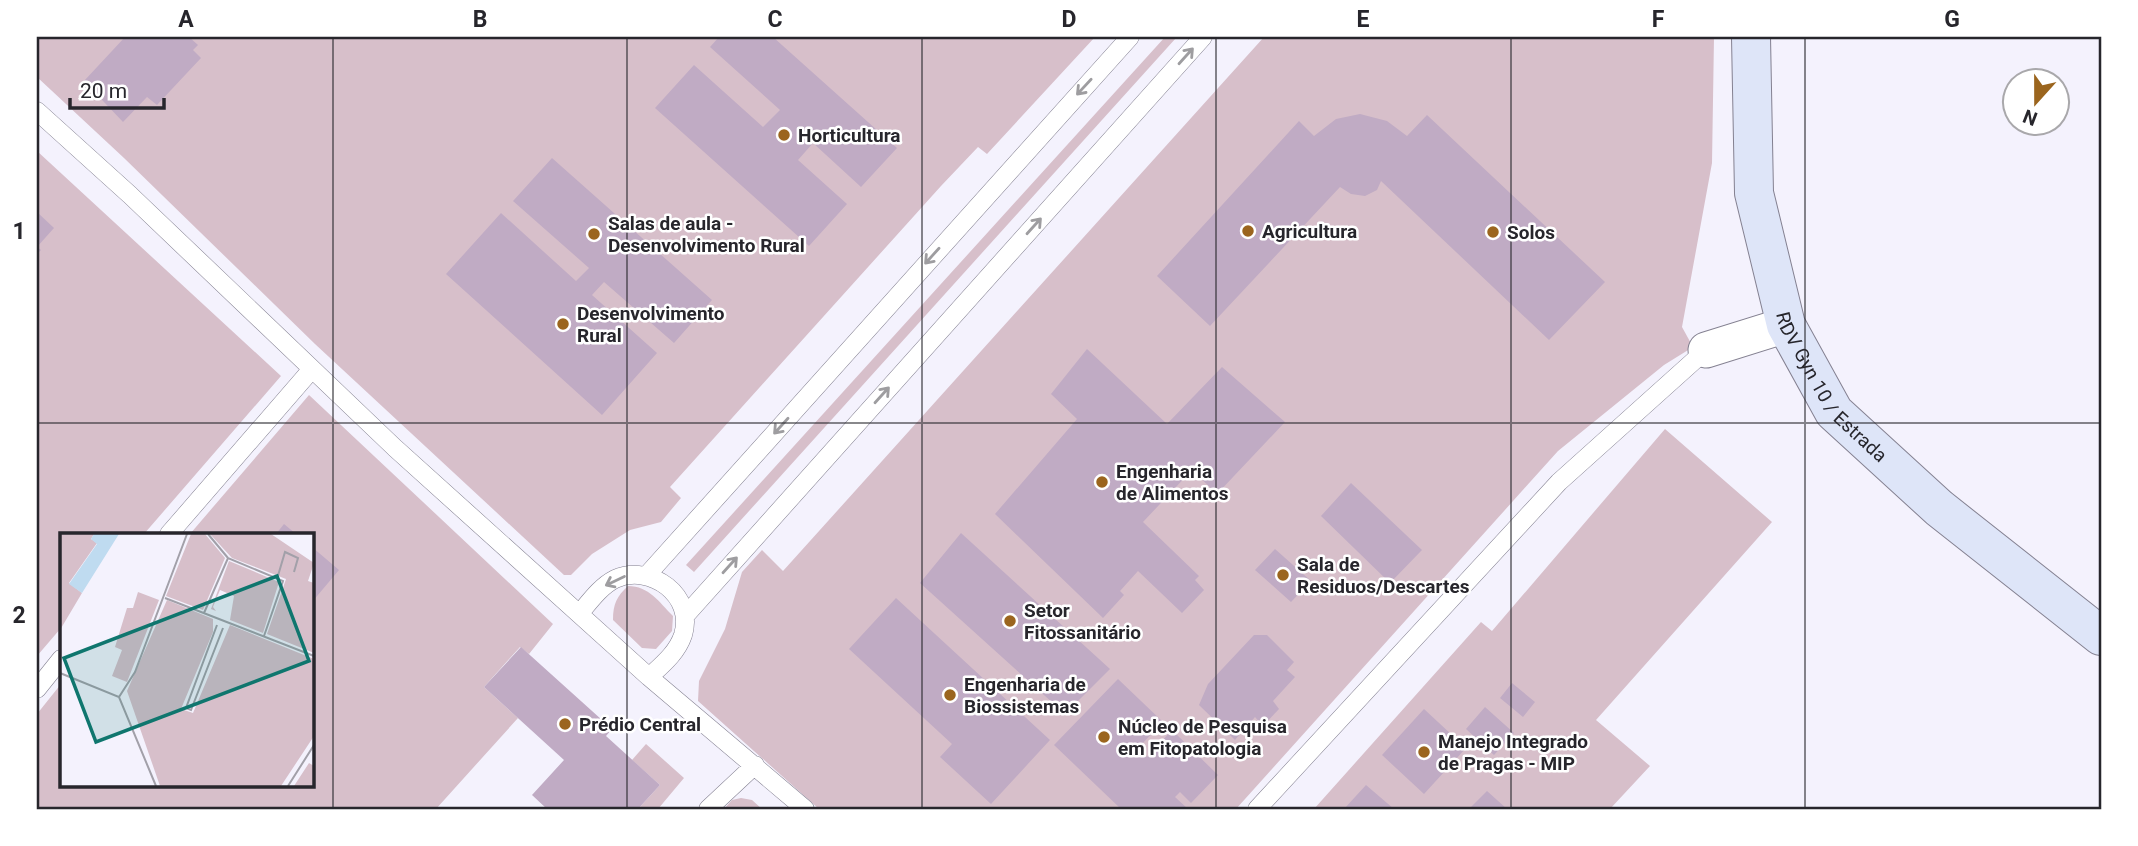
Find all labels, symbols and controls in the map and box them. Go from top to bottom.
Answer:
text: A [178,6,194,33]
text: B [473,6,487,33]
text: C [767,6,783,33]
text: D [1062,6,1076,33]
text: E [1357,6,1370,33]
text: F [1652,6,1665,33]
text: G [1944,6,1960,33]
one-way arrow [1178,48,1194,66]
scale bar [70,66,164,110]
north arrow [2002,66,2072,136]
one-way arrow [1076,78,1092,96]
text: 20 m [80,79,127,103]
text: N [2020,104,2040,131]
place label: Horticultura [798,124,900,147]
marker: Horticultura [776,127,792,143]
place label: Salas de aula - Desenvolvimento Rural [608,212,805,257]
one-way arrow [1026,217,1042,235]
text: 1 [12,218,26,245]
place label: Agricultura [1262,220,1357,243]
place label: Solos [1507,221,1555,244]
marker: Agricultura [1240,223,1256,239]
marker: Solos [1485,224,1501,240]
marker: Salas de aula - Desenvolvimento Rural [586,226,602,242]
one-way arrow [924,247,940,265]
place label: Desenvolvimento Rural [577,302,725,347]
street label: RDV Gyn 10 / Estrada [1771,309,1892,467]
marker: Desenvolvimento Rural [555,316,571,332]
one-way arrow [874,387,890,405]
one-way arrow [772,417,789,434]
place label: Engenharia de Alimentos [1116,460,1229,505]
marker: Engenharia de Alimentos [1094,474,1110,490]
inset map [60,533,313,786]
place label: Sala de Residuos/Descartes [1297,553,1470,598]
one-way arrow [722,556,738,574]
marker: Sala de Residuos/Descartes [1275,567,1291,583]
one-way arrow [605,575,626,589]
place label: Setor Fitossanitário [1024,599,1141,644]
text: 2 [12,602,26,629]
marker: Setor Fitossanitário [1002,613,1018,629]
place label: Engenharia de Biossistemas [964,673,1086,718]
marker: Engenharia de Biossistemas [942,687,958,703]
place label: Prédio Central [579,713,701,736]
place label: Núcleo de Pesquisa em Fitopatologia [1118,715,1287,760]
marker: Prédio Central [557,716,573,732]
marker: Núcleo de Pesquisa em Fitopatologia [1096,729,1112,745]
place label: Manejo Integrado de Pragas - MIP [1438,730,1588,775]
marker: Manejo Integrado de Pragas - MIP [1416,744,1432,760]

